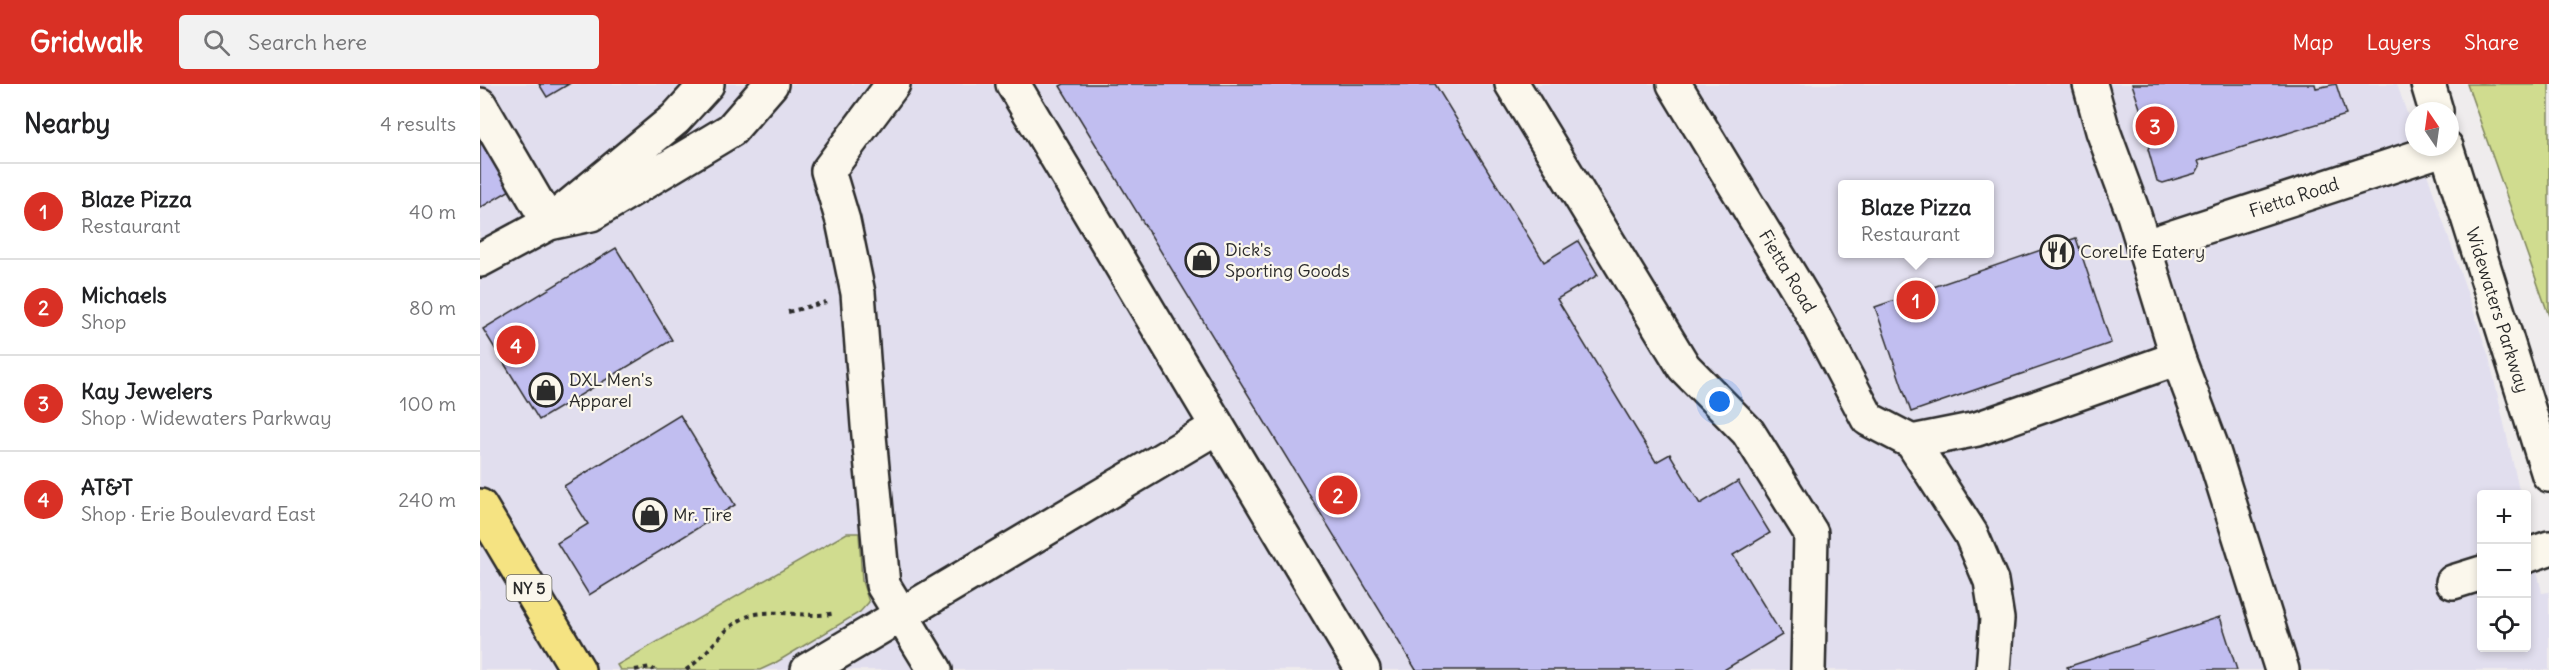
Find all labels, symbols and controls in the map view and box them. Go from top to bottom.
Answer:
search box [179,15,599,69]
text: Gridwalk [30,24,143,60]
icon: search [200,26,233,59]
text: Search here [248,28,367,56]
text: Map [2293,29,2333,56]
text: Layers [2366,29,2431,56]
text: Share [2464,29,2519,56]
north arrow [2405,102,2459,156]
pin: 3 [2136,104,2174,148]
text: Nearby [24,107,110,140]
text: 4 results [380,111,456,136]
street label: Fietta Road [2246,172,2342,223]
popup [1838,180,1994,258]
text: Blaze Pizza [81,185,192,213]
text: Blaze Pizza [1861,193,1971,221]
text: 1 [40,199,47,224]
text: 40 m [409,199,456,224]
text: Restaurant [81,213,180,238]
text: Restaurant [1861,221,1960,246]
street label: Widewaters Parkway [2461,224,2534,396]
street label: Fietta Road [1754,225,1822,317]
restaurant icon: CoreLife Eatery [2039,234,2075,270]
place label: Dick's Sporting Goods [1225,238,1350,282]
place label: CoreLife Eatery [2080,240,2205,263]
shop icon: Dick's Sporting Goods [1184,242,1220,278]
pin: 1 [1896,278,1936,322]
text: Michaels [81,281,167,309]
text: 2 [38,295,49,320]
text: 80 m [409,295,456,320]
text: Shop [81,309,126,334]
pin: 4 [496,322,536,368]
place label: DXL Men's Apparel [569,368,653,412]
shop icon: DXL Men's Apparel [528,372,564,408]
text: Kay Jewelers [81,377,213,405]
your location [1705,387,1734,416]
text: 3 [38,391,49,416]
text: 100 m [399,391,456,416]
text: Shop · Widewaters Parkway [81,405,332,430]
pin: 2 [1318,472,1358,518]
text: AT&T [81,473,133,501]
text: 4 [38,487,49,512]
text: 240 m [398,487,456,512]
map controls [2477,490,2531,652]
button: + [2477,490,2531,544]
shop icon: Mr. Tire [632,497,668,533]
text: Shop · Erie Boulevard East [81,501,316,526]
place label: Mr. Tire [673,503,732,526]
button: − [2477,544,2531,598]
road number: NY 5 [506,575,552,601]
button: locate [2477,598,2531,652]

